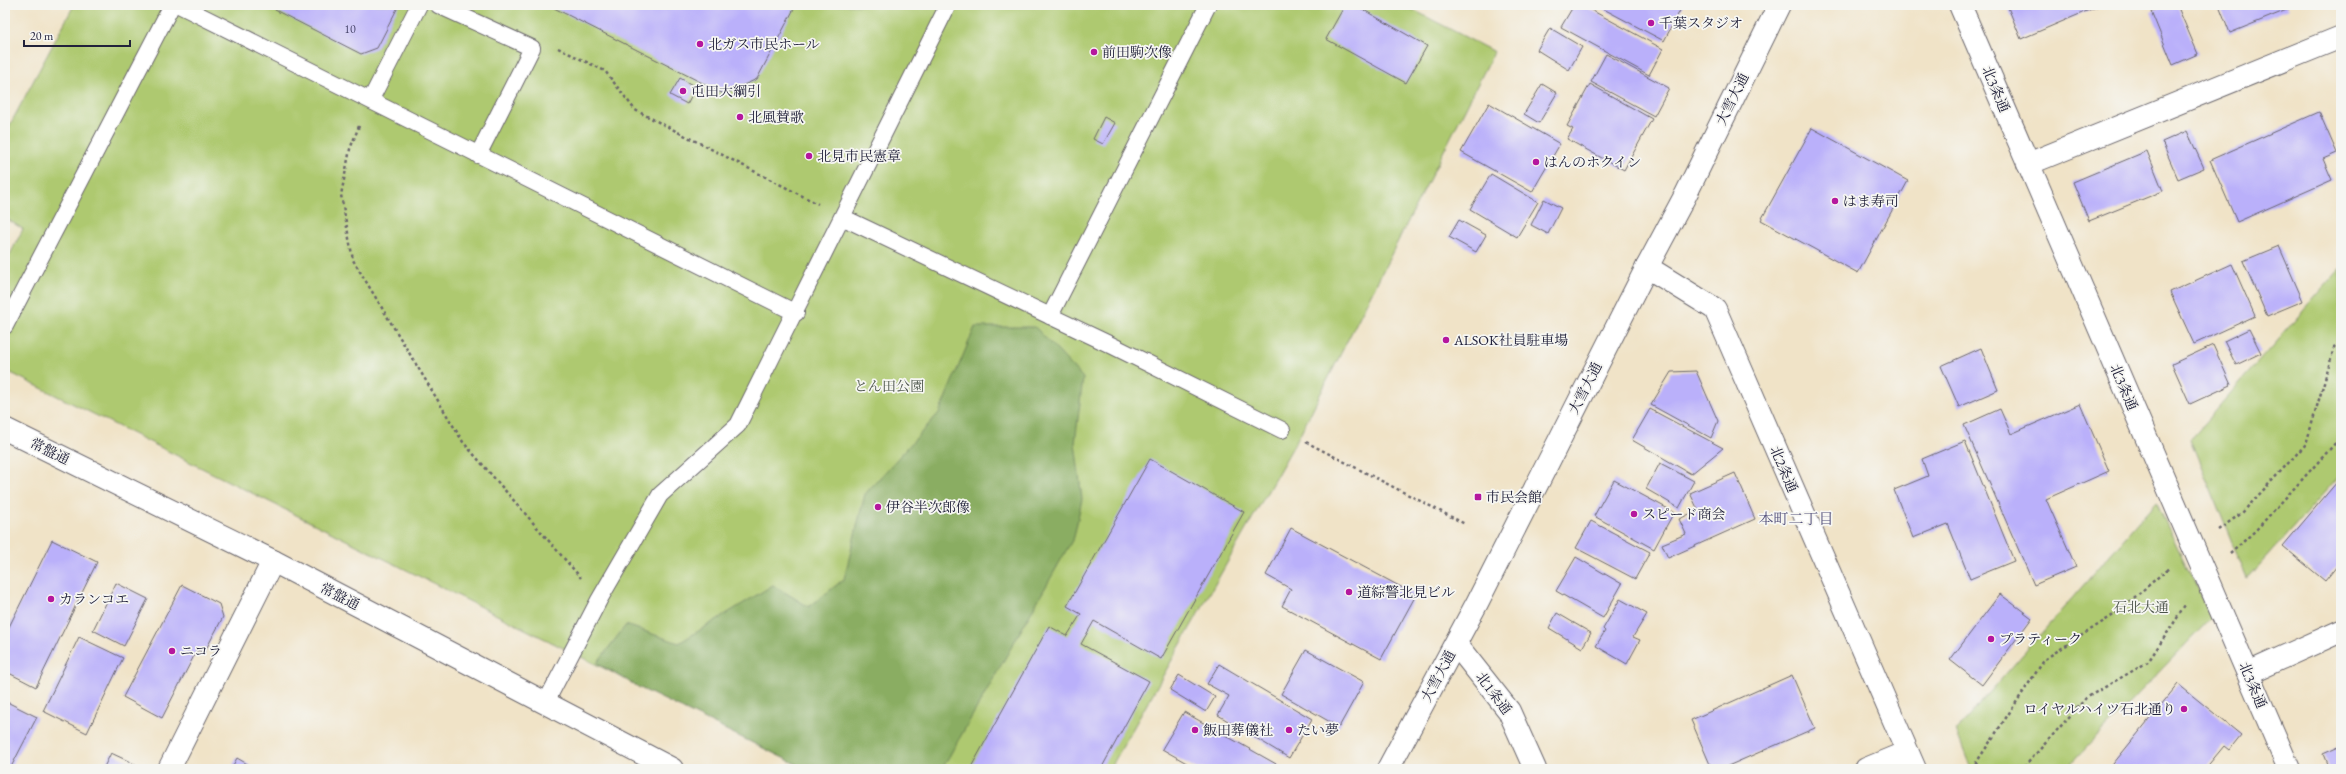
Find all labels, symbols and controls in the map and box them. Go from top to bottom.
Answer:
place label: 千葉スタジオ [1659,14,1743,32]
marker: 千葉スタジオ [1646,18,1656,28]
house number: 10 [344,21,356,37]
scale bar [24,22,130,48]
text: 20 m [30,28,54,44]
place label: 北ガス市民ホール [708,35,820,53]
marker: 北ガス市民ホール [695,39,705,49]
place label: 前田駒次像 [1102,43,1172,61]
marker: 前田駒次像 [1089,47,1099,57]
street label: 北3条通 [1978,63,2014,115]
street label: 大雪大通 [1712,70,1752,128]
place label: 屯田大綱引 [691,82,761,100]
marker: 屯田大綱引 [678,86,688,96]
place label: 北風賛歌 [748,108,804,126]
marker: 北風賛歌 [735,112,745,122]
place label: 北見市民憲章 [817,147,901,165]
marker: 北見市民憲章 [804,151,814,161]
place label: はんのホクイン [1544,153,1641,171]
marker: はんのホクイン [1531,157,1541,167]
place label: はま寿司 [1843,192,1899,210]
marker: はま寿司 [1830,196,1840,206]
place label: ALSOK社員駐車場 [1453,331,1569,349]
marker: ALSOK社員駐車場 [1441,335,1451,345]
street label: 大雪大通 [1564,359,1606,417]
street label: 北3条通 [2106,361,2142,413]
park label: とん田公園 [854,377,924,395]
street label: 常盤通 [27,434,73,468]
street label: 北2条通 [1766,443,1802,495]
place label: 市民会館 [1486,488,1542,506]
marker: 市民会館 [1473,492,1483,502]
place label: 伊谷半次郎像 [886,498,970,516]
marker: 伊谷半次郎像 [873,502,883,512]
place label: スピード商会 [1642,505,1725,523]
marker: スピード商会 [1629,509,1639,519]
district label: 本町二丁目 [1758,509,1834,528]
street label: 常盤通 [317,578,363,614]
place label: 道綜警北見ビル [1357,583,1455,601]
marker: 道綜警北見ビル [1344,587,1354,597]
place label: カランコエ [59,590,129,608]
marker: カランコエ [46,594,56,604]
park label: 石北大通 [2113,598,2169,616]
place label: プラティーク [1999,630,2082,648]
marker: プラティーク [1986,634,1996,644]
place label: ニコラ [180,642,222,660]
marker: ニコラ [167,646,177,656]
street label: 大雪大通 [1417,647,1459,705]
street label: 北3条通 [2235,659,2271,711]
street label: 北1条通 [1472,668,1516,718]
place label: ロイヤルハイツ石北通り [2024,700,2176,718]
marker: ロイヤルハイツ石北通り [2179,704,2189,714]
place label: 飯田葬儀社 [1203,721,1273,739]
place label: たい夢 [1297,721,1339,739]
marker: 飯田葬儀社 [1190,725,1200,735]
marker: たい夢 [1284,725,1294,735]

